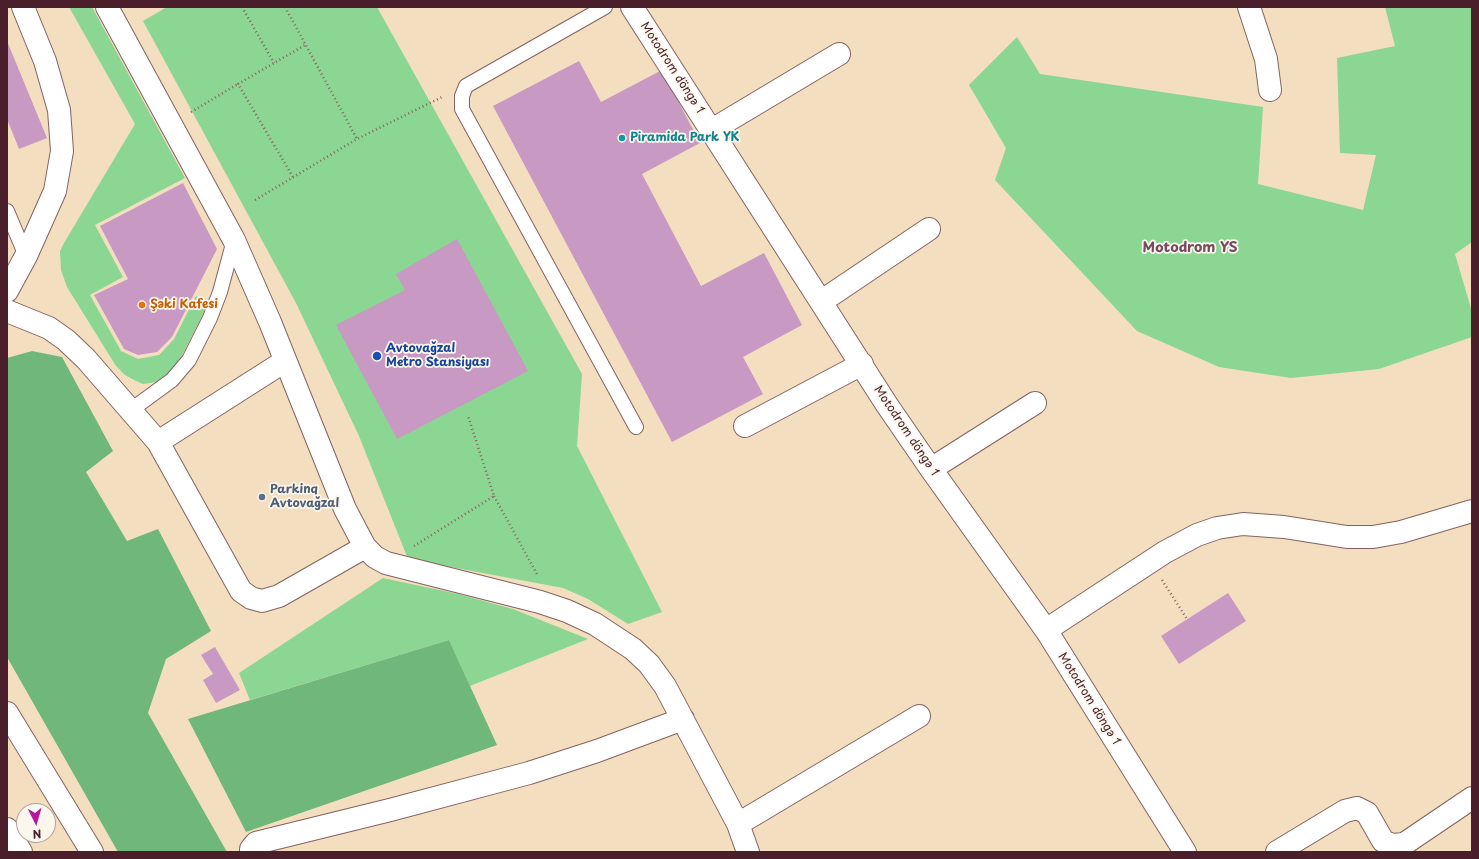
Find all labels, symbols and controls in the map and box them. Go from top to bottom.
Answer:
street label: Motodrom döngə 1 [637,20,707,116]
place label: Piramida Park YK [630,131,739,145]
marker: Piramida Park YK [617,133,627,143]
district label: Motodrom YS [1143,240,1237,256]
place label: Şəki Kafesi [150,298,218,312]
marker: Şəki Kafesi [137,300,147,310]
place label: Avtovağzal Metro Stansiyası [386,342,489,370]
marker: Avtovağzal Metro Stansiyası [371,350,383,362]
street label: Motodrom döngə 1 [870,383,942,479]
place label: Parkinq Avtovağzal [270,483,339,511]
marker: Parkinq Avtovağzal [257,492,267,502]
street label: Motodrom döngə 1 [1055,650,1123,748]
north arrow [16,803,56,843]
text: N [32,826,42,843]

